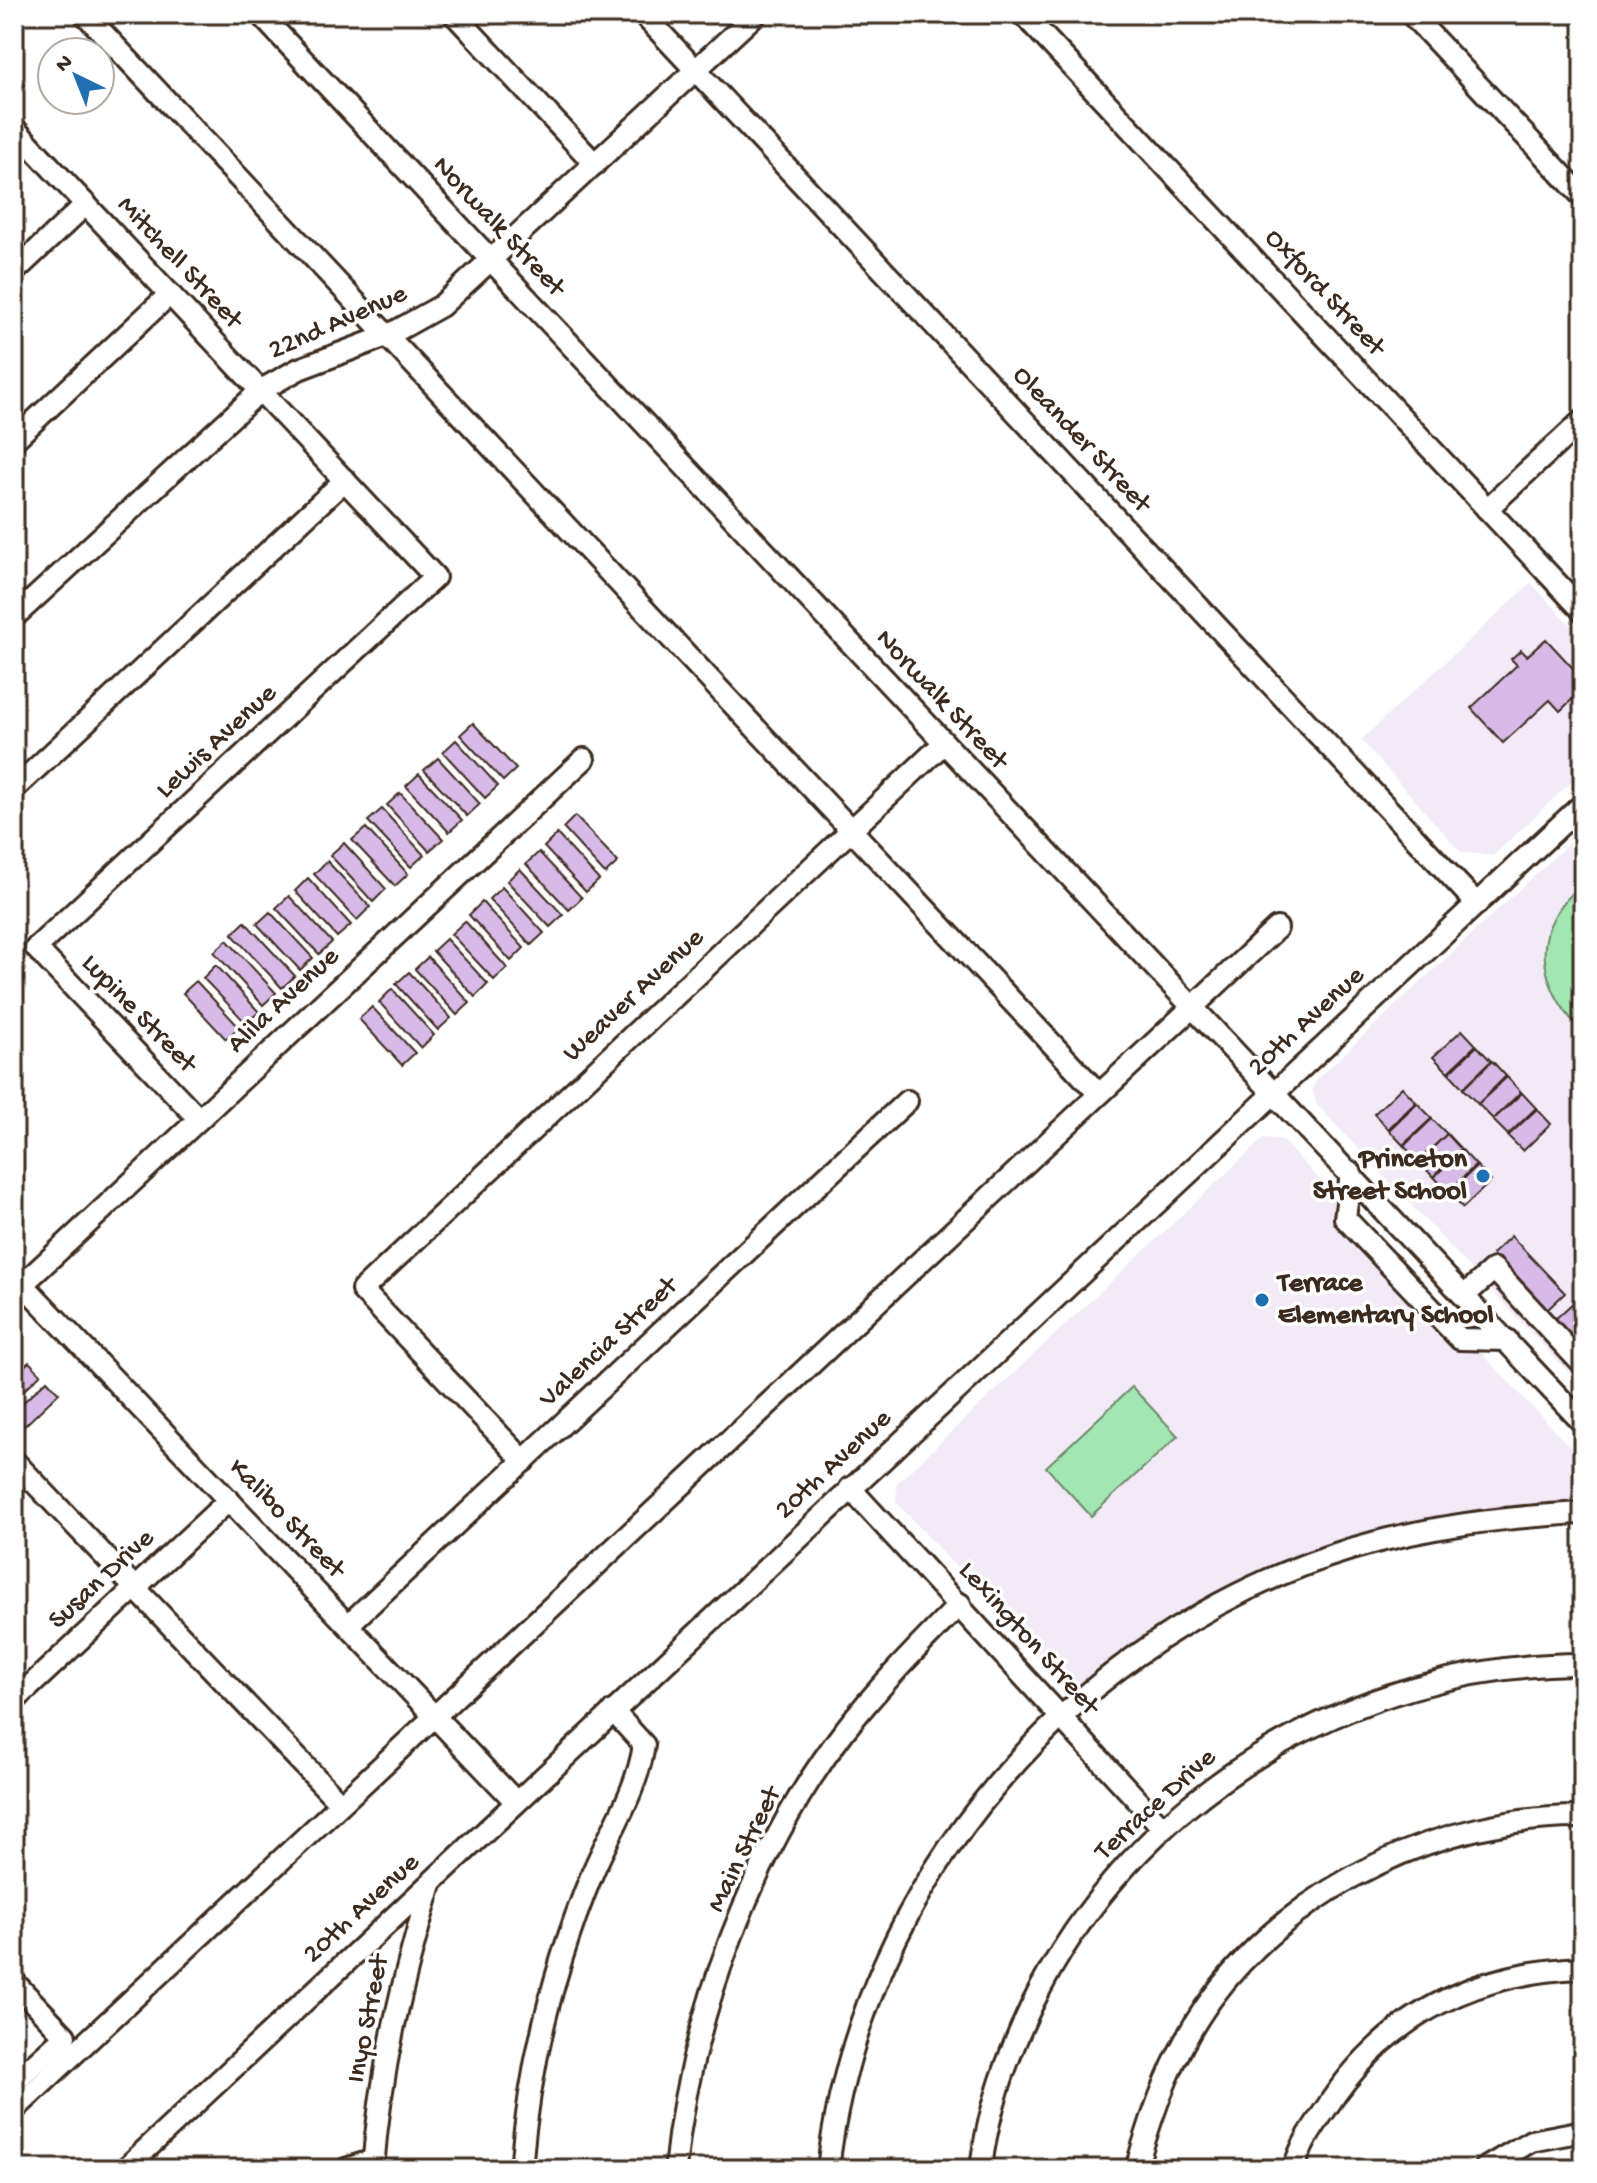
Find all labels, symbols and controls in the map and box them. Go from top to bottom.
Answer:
north arrow [36,36,116,116]
text: N [51,50,79,79]
street label: Norwalk Street [425,150,573,306]
street label: Mitchell Street [109,190,251,338]
street label: Oxford Street [1257,222,1393,365]
street label: 22nd Avenue [264,278,413,368]
street label: Oleander Street [1005,360,1159,522]
street label: Norwalk Street [868,623,1016,779]
street label: Lewis Avenue [150,677,285,806]
street label: Weaver Avenue [556,922,712,1070]
street label: Alila Avenue [221,940,347,1061]
street label: Lupine Street [73,948,205,1082]
street label: 20th Avenue [1242,959,1372,1084]
place label: Princeton Street School [1313,1144,1468,1209]
marker: Princeton Street School [1474,1167,1492,1185]
place label: Terrace Elementary School [1276,1268,1494,1333]
street label: Valencia Street [532,1269,687,1416]
marker: Terrace Elementary School [1253,1291,1271,1309]
street label: 20th Avenue [769,1402,899,1527]
street label: Kalibo Street [221,1452,353,1588]
street label: Susan Drive [42,1522,162,1637]
street label: Lexington Street [950,1555,1107,1725]
street label: Terrace Drive [1087,1741,1224,1870]
street label: Main Street [700,1780,791,1918]
street label: 20th Avenue [297,1846,427,1971]
street label: Inyo Street [340,1950,398,2086]

